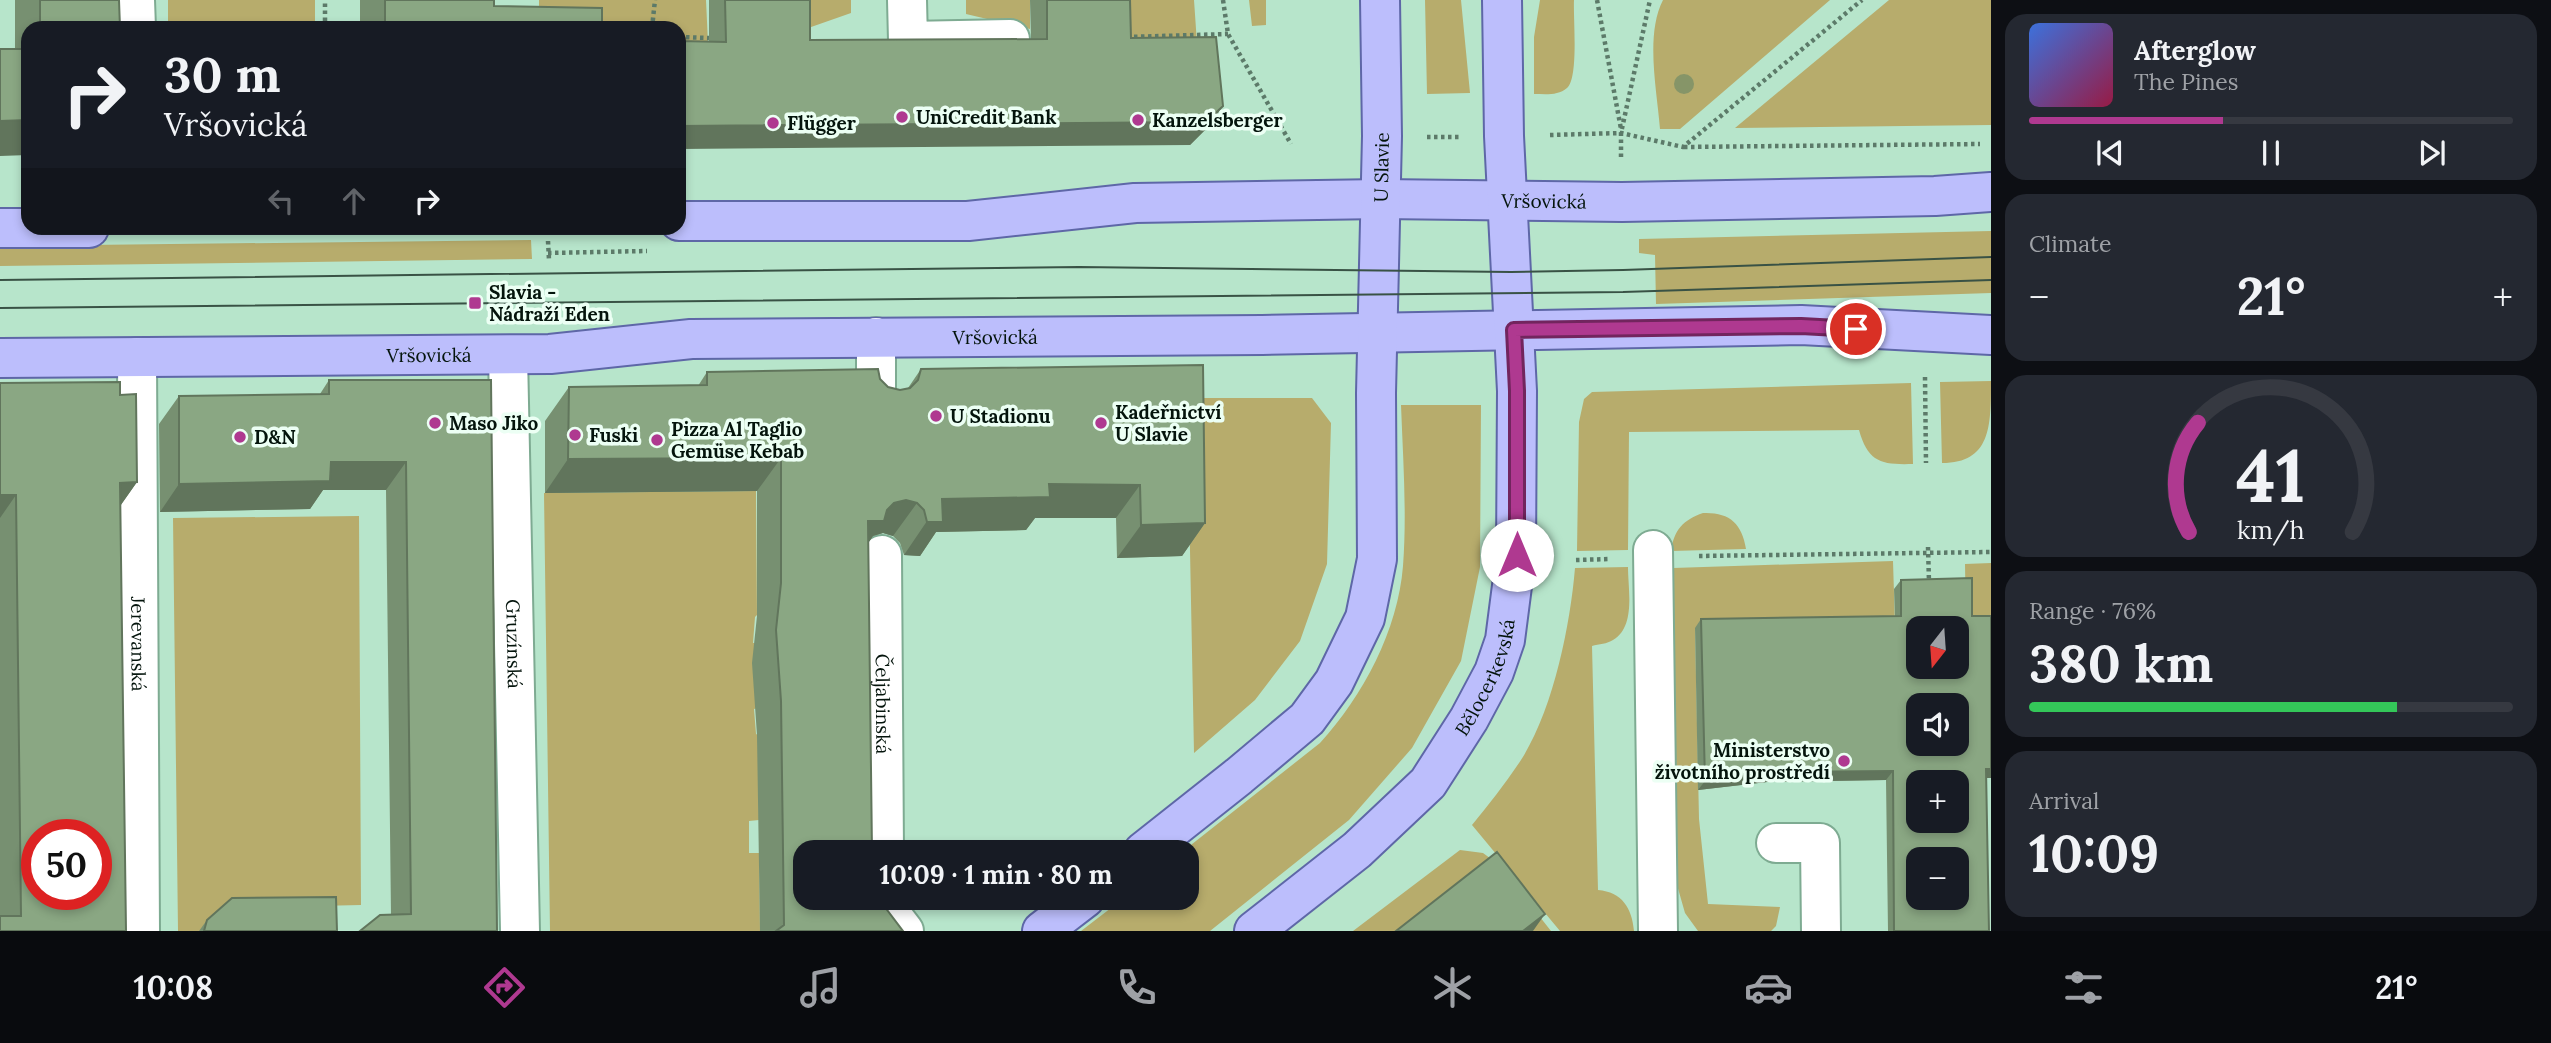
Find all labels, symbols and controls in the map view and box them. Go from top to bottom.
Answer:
text: Afterglow [2134,34,2256,67]
text: 30 m [164,43,281,105]
icon: right [49,49,140,140]
text: The Pines [2134,67,2239,96]
text: Vršovická [164,104,308,145]
place label: UniCredit Bank [916,105,1057,129]
place label: Kanzelsberger [1152,108,1283,132]
marker: UniCredit Bank [894,109,910,125]
place label: Flügger [787,111,856,135]
marker: Kanzelsberger [1130,112,1146,128]
marker: Flügger [765,115,781,131]
street label: U Slavie [1368,132,1394,203]
icon: previous [2091,134,2129,172]
icon: pause [2252,134,2290,172]
icon: next [2413,134,2451,172]
icon: left [262,182,300,220]
icon: ahead [335,182,373,220]
icon: right [408,182,446,220]
street label: Vršovická [1500,188,1587,214]
text: Climate [2029,229,2111,258]
text: 21° [2237,263,2305,329]
text: − [2029,273,2049,321]
text: + [2493,273,2513,321]
place label: Slavia - Nádraží Eden [489,280,610,326]
marker: Slavia - Nádraží Eden [467,295,483,311]
pin [1826,299,1886,359]
icon: arrive [1837,310,1875,348]
street label: Vršovická [951,325,1038,349]
street label: Vršovická [385,343,472,367]
place label: Kadeřnictví U Slavie [1115,400,1222,446]
place label: U Stadionu [950,404,1051,428]
marker: U Stadionu [928,408,944,424]
place label: Maso Jiko [449,411,538,435]
marker: Maso Jiko [427,415,443,431]
marker: Kadeřnictví U Slavie [1093,415,1109,431]
place label: Pizza Al Taglio Gemüse Kebab [671,417,804,463]
place label: Fuski [589,423,638,447]
place label: D&N [254,425,296,449]
marker: Fuski [567,427,583,443]
marker: D&N [232,429,248,445]
text: 41 [2236,429,2306,522]
marker: Pizza Al Taglio Gemüse Kebab [649,432,665,448]
text: km/h [2237,513,2305,545]
position arrow [1480,518,1554,592]
street label: Jerevanská [126,595,151,692]
text: Range · 76% [2029,596,2156,625]
street label: Gruzínská [501,599,527,689]
north arrow [1906,616,1969,679]
map controls [1906,616,1969,910]
street label: Bělocerkevská [1449,617,1520,740]
text: 380 km [2029,630,2213,696]
street label: Čeljabinská [871,654,895,754]
button: sound [1906,693,1969,756]
place label: Ministerstvo životního prostředí [1655,738,1830,784]
marker: Ministerstvo životního prostředí [1836,753,1852,769]
button: + [1906,770,1969,833]
text: Arrival [2029,786,2099,815]
speed limit sign: 50 [21,819,112,910]
text: 10:09 [2029,820,2159,886]
button: − [1906,847,1969,910]
text: 10:09 · 1 min · 80 m [880,858,1112,891]
icon: directions [480,963,529,1012]
icon: music [796,963,845,1012]
icon: phone [1112,963,1161,1012]
icon: climate [1428,963,1477,1012]
icon: car [1744,963,1793,1012]
icon: filters [2059,963,2108,1012]
text: 10:08 [133,967,213,1008]
text: 21° [2375,967,2418,1008]

